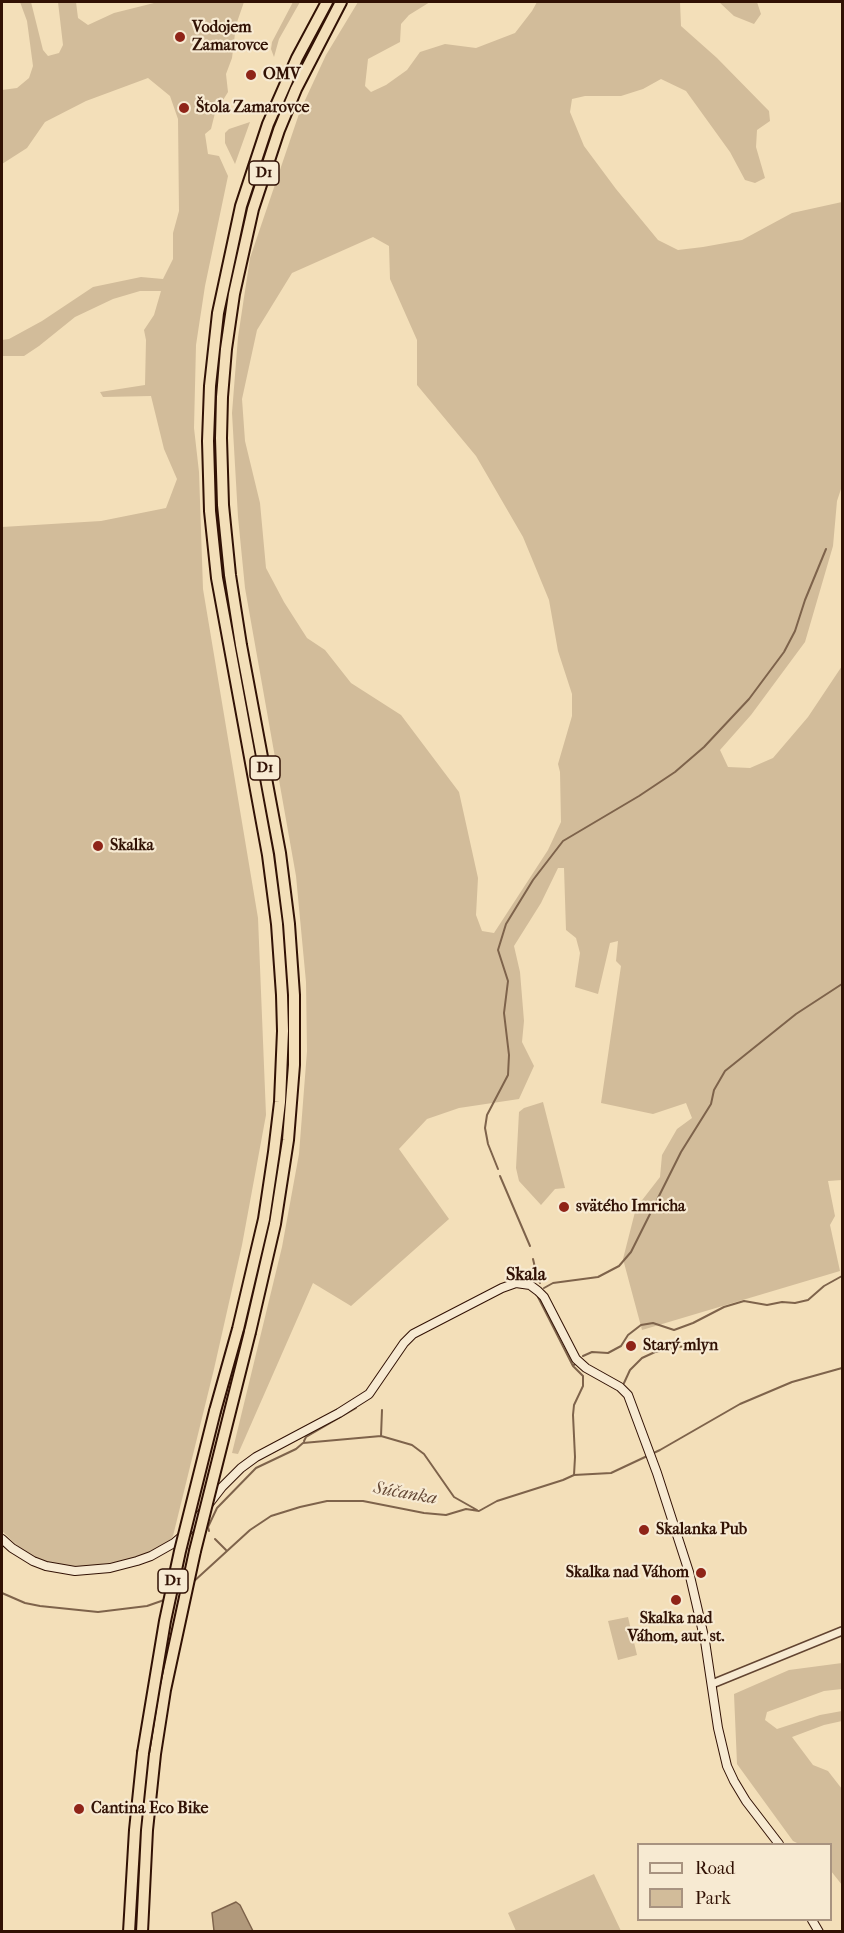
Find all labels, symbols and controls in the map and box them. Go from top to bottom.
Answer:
place label: Vodojem Zamarovce [192,18,268,56]
marker: Vodojem Zamarovce [173,30,187,44]
place label: OMV [263,65,301,85]
marker: OMV [244,68,258,82]
place label: Štola Zamarovce [196,98,309,118]
marker: Štola Zamarovce [177,101,191,115]
road number: D1 [249,161,279,185]
road number: D1 [250,756,280,780]
place label: Skalka [110,836,154,856]
marker: Skalka [91,839,105,853]
place label: svätého Imricha [576,1197,686,1217]
marker: svätého Imricha [557,1200,571,1214]
district label: Skala [506,1265,546,1287]
place label: Starý mlyn [643,1336,718,1356]
marker: Starý mlyn [624,1339,638,1353]
water label: Súčanka [372,1478,438,1510]
place label: Skalanka Pub [656,1520,747,1540]
marker: Skalanka Pub [637,1523,651,1537]
place label: Skalka nad Váhom [566,1563,689,1583]
marker: Skalka nad Váhom [694,1566,708,1580]
road number: D1 [158,1569,188,1593]
marker: Skalka nad Váhom, aut. st. [669,1593,683,1607]
place label: Skalka nad Váhom, aut. st. [627,1609,725,1647]
place label: Cantina Eco Bike [91,1799,208,1819]
marker: Cantina Eco Bike [72,1802,86,1816]
legend [637,1843,832,1921]
text: Road [695,1858,735,1879]
text: Park [695,1888,731,1909]

